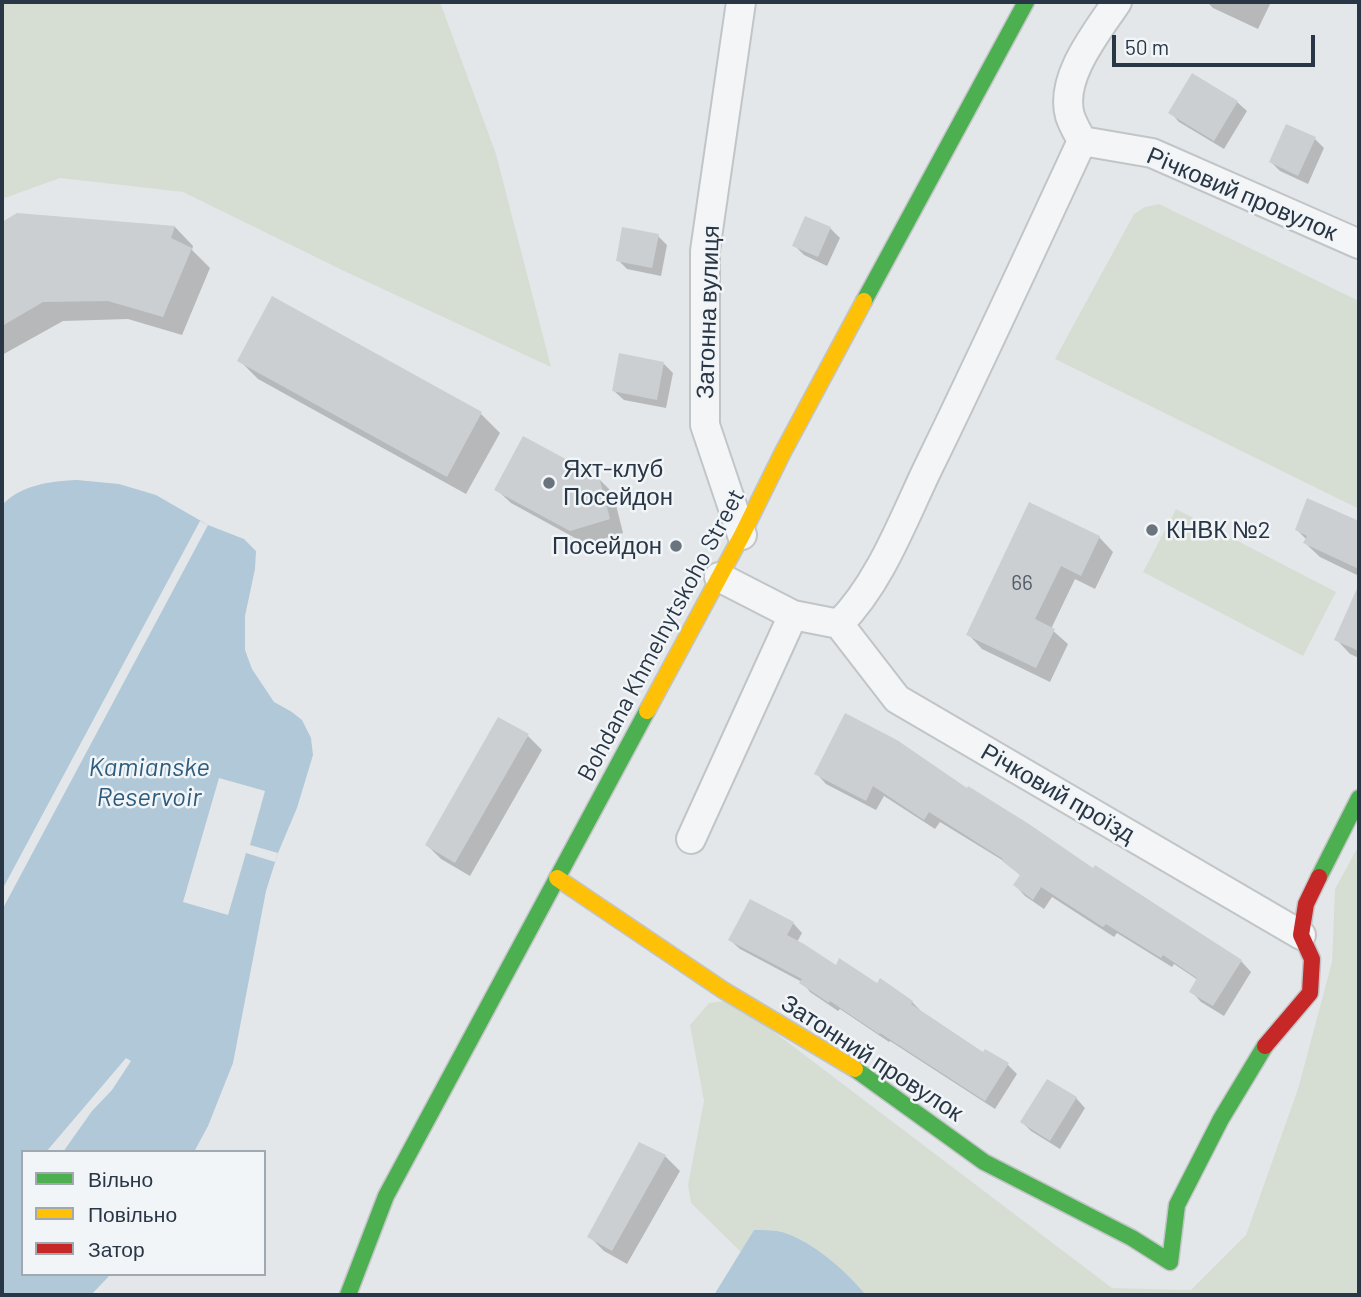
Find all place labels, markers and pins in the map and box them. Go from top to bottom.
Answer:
place label: Яхт-клуб Посейдон [563,455,673,511]
marker: Яхт-клуб Посейдон [541,475,557,491]
place label: КНВК №2 [1166,516,1271,544]
marker: КНВК №2 [1144,522,1160,538]
place label: Посейдон [552,532,662,560]
marker: Посейдон [668,538,684,554]

